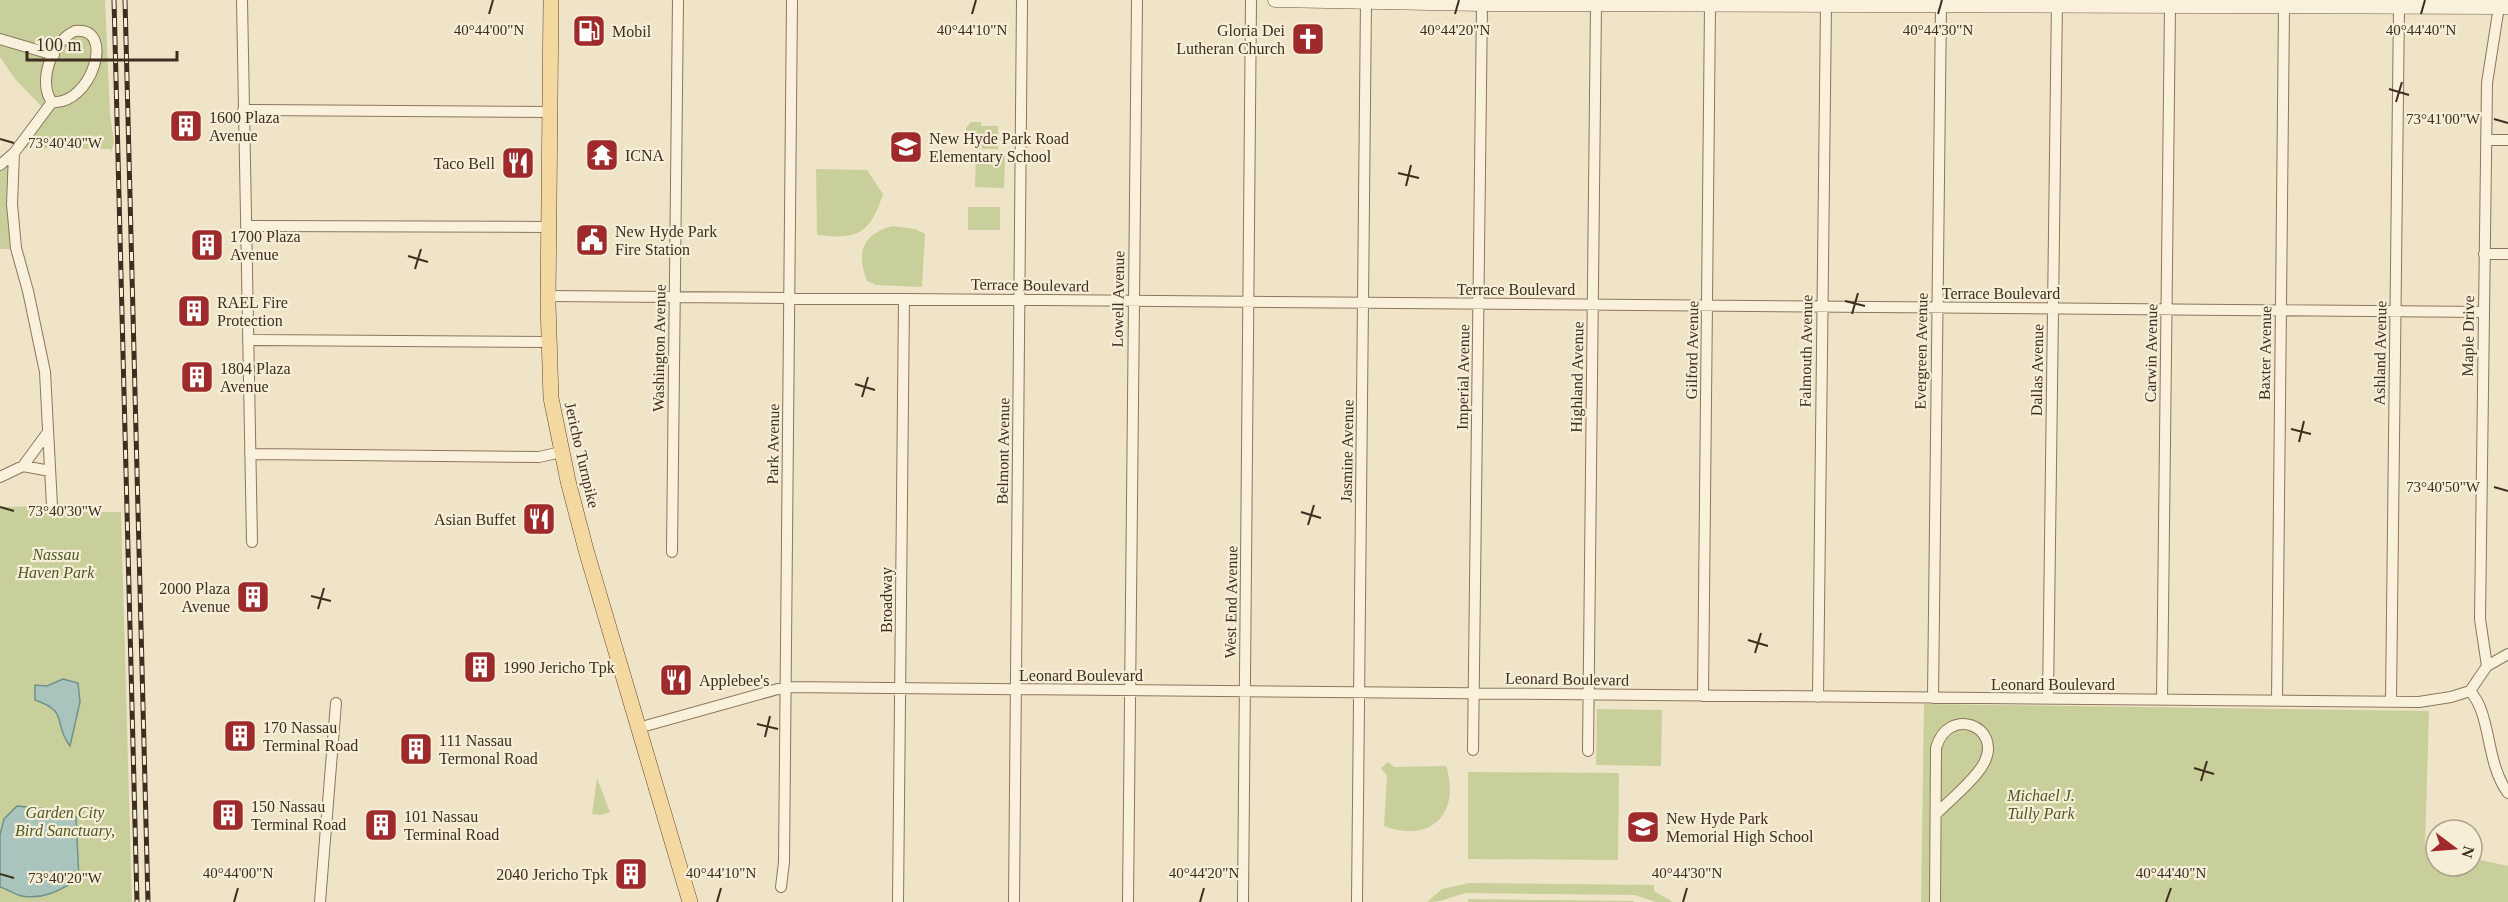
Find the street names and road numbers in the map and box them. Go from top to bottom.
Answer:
street label: Lowell Avenue [1109,250,1127,348]
street label: Terrace Boulevard [971,275,1089,295]
street label: Terrace Boulevard [1457,281,1575,298]
street label: Washington Avenue [649,284,670,412]
street label: Terrace Boulevard [1942,285,2060,302]
street label: Evergreen Avenue [1911,292,1932,410]
street label: Falmouth Avenue [1797,294,1815,408]
street label: Maple Drive [2459,295,2478,377]
street label: Gilford Avenue [1683,300,1701,400]
street label: Ashland Avenue [2371,300,2389,406]
street label: Carwin Avenue [2142,303,2160,403]
street label: Baxter Avenue [2256,306,2274,400]
street label: Highland Avenue [1568,321,1587,433]
street label: Imperial Avenue [1454,324,1473,430]
street label: Dallas Avenue [2028,324,2046,416]
street label: Belmont Avenue [994,397,1012,505]
street label: Jasmine Avenue [1338,399,1356,503]
street label: Jericho Turnpike [561,400,602,510]
street label: Park Avenue [764,403,782,485]
street label: West End Avenue [1222,545,1240,659]
street label: Broadway [878,567,896,633]
street label: Leonard Boulevard [1019,667,1143,684]
street label: Leonard Boulevard [1505,669,1629,689]
street label: Leonard Boulevard [1991,676,2115,693]

